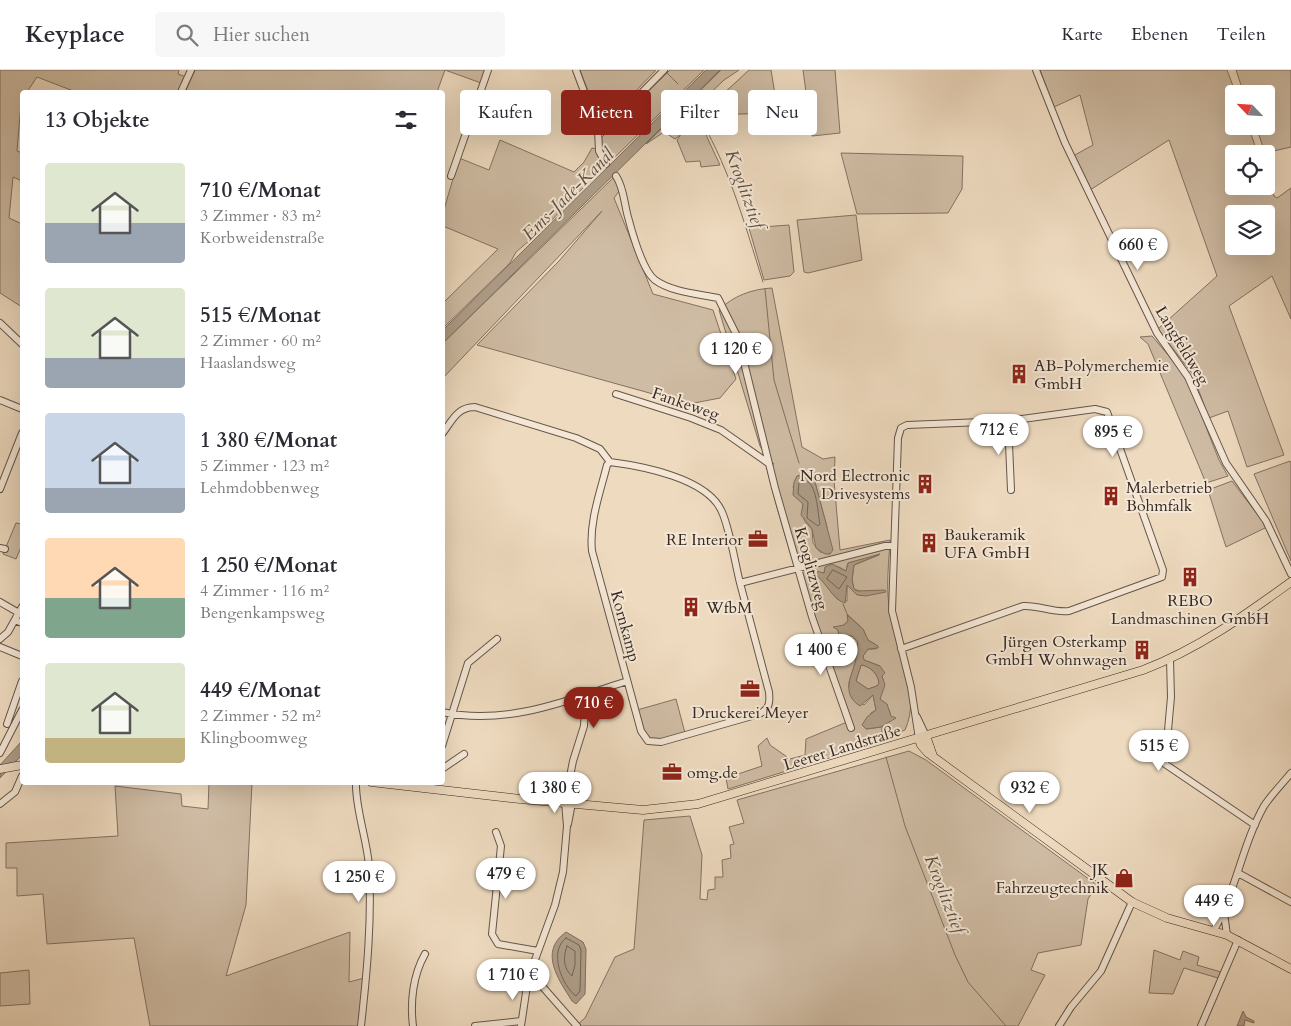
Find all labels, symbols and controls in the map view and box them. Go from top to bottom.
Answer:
search box [155,12,505,57]
text: Keyplace [25,18,125,51]
icon: search [173,21,201,49]
text: Hier suchen [213,22,310,48]
text: Karte [1061,22,1103,47]
text: Ebenen [1131,22,1189,47]
text: Teilen [1217,22,1266,47]
north arrow [1225,85,1275,135]
map controls [1225,85,1275,255]
chip: Kaufen [460,90,551,135]
chip: Mieten [561,90,651,135]
chip: Filter [661,90,738,135]
chip: Neu [748,90,817,135]
text: 13 Objekte [45,106,150,135]
icon: filters [392,106,420,134]
water label: Ems-Jade-Kanal [517,142,621,246]
button: locate [1225,145,1275,195]
water label: Kroglitztief [719,146,772,236]
text: 710 €/Monat [200,176,321,205]
icon: home [85,183,145,243]
text: 3 Zimmer · 83 m² [200,205,321,227]
button: layers [1225,205,1275,255]
text: Korbweidenstraße [200,227,324,249]
pin: 660 € [1103,228,1173,271]
text: 660 € [1119,234,1157,256]
text: 515 €/Monat [200,301,321,330]
street label: Langfeldweg [1150,302,1214,389]
icon: home [85,308,145,368]
text: 2 Zimmer · 60 m² [200,330,321,352]
pin: 1 120 € [690,332,782,375]
text: 1 120 € [711,338,761,360]
text: Haaslandsweg [200,352,296,374]
place label: AB-Polymerchemie GmbH [1034,355,1169,395]
building icon: AB-Polymerchemie GmbH [1008,363,1030,385]
street label: Fankeweg [649,382,722,426]
pin: 712 € [964,414,1034,456]
pin: 895 € [1078,416,1148,458]
text: 712 € [980,419,1018,441]
text: 895 € [1094,421,1132,443]
text: 1 380 €/Monat [200,426,337,455]
icon: home [85,433,145,493]
text: 5 Zimmer · 123 m² [200,455,329,477]
place label: Nord Electronic Drivesystems [800,465,910,505]
building icon: Nord Electronic Drivesystems [914,473,936,495]
text: Lehmdobbenweg [200,477,319,499]
place label: Malerbetrieb Bohmfalk [1126,477,1212,517]
building icon: Malerbetrieb Bohmfalk [1100,485,1122,507]
street label: Kroglitzweg [789,524,833,612]
place label: Baukeramik UFA GmbH [944,524,1030,564]
office icon: RE Interior [747,528,769,550]
place label: RE Interior [666,529,743,551]
building icon: Baukeramik UFA GmbH [918,532,940,554]
text: 1 250 €/Monat [200,551,337,580]
icon: home [85,558,145,618]
building icon: REBO Landmaschinen GmbH [1179,566,1201,588]
text: 4 Zimmer · 116 m² [200,580,329,602]
street label: Kornkamp [605,588,645,664]
place label: REBO Landmaschinen GmbH [1111,590,1269,630]
building icon: WfbM [680,596,702,618]
place label: WfbM [705,597,752,619]
text: Bengenkampsweg [200,602,325,624]
place label: Jürgen Osterkamp GmbH Wohnwagen [985,631,1127,671]
pin: 1 400 € [775,634,867,676]
text: 1 400 € [796,639,846,661]
building icon: Jürgen Osterkamp GmbH Wohnwagen [1131,639,1153,661]
text: 449 €/Monat [200,676,321,705]
office icon: Druckerei Meyer [739,678,761,700]
icon: home [85,683,145,743]
pin: 710 € [559,686,629,729]
text: 710 € [575,692,613,714]
place label: Druckerei Meyer [692,702,808,724]
text: 2 Zimmer · 52 m² [200,705,321,727]
street label: Leerer Landstraße [781,720,904,776]
text: Klingboomweg [200,727,307,749]
pin: 515 € [1124,730,1194,772]
text: 515 € [1140,735,1178,757]
office icon: omg.de [661,761,683,783]
place label: omg.de [687,762,738,784]
pin: 1 380 € [509,772,601,814]
pin: 932 € [995,772,1065,814]
text: 1 380 € [530,777,580,799]
text: 932 € [1011,777,1049,799]
water label: Kroglitztief [918,851,972,941]
pin: 479 € [471,858,541,900]
place label: JK Fahrzeugtechnik [996,859,1109,899]
pin: 1 250 € [313,860,405,903]
text: 479 € [487,863,525,885]
text: 1 250 € [334,866,384,888]
shop icon: JK Fahrzeugtechnik [1113,867,1135,889]
pin: 449 € [1179,884,1249,927]
text: 449 € [1195,890,1233,912]
pin: 1 710 € [467,958,559,1001]
text: 1 710 € [488,964,538,986]

